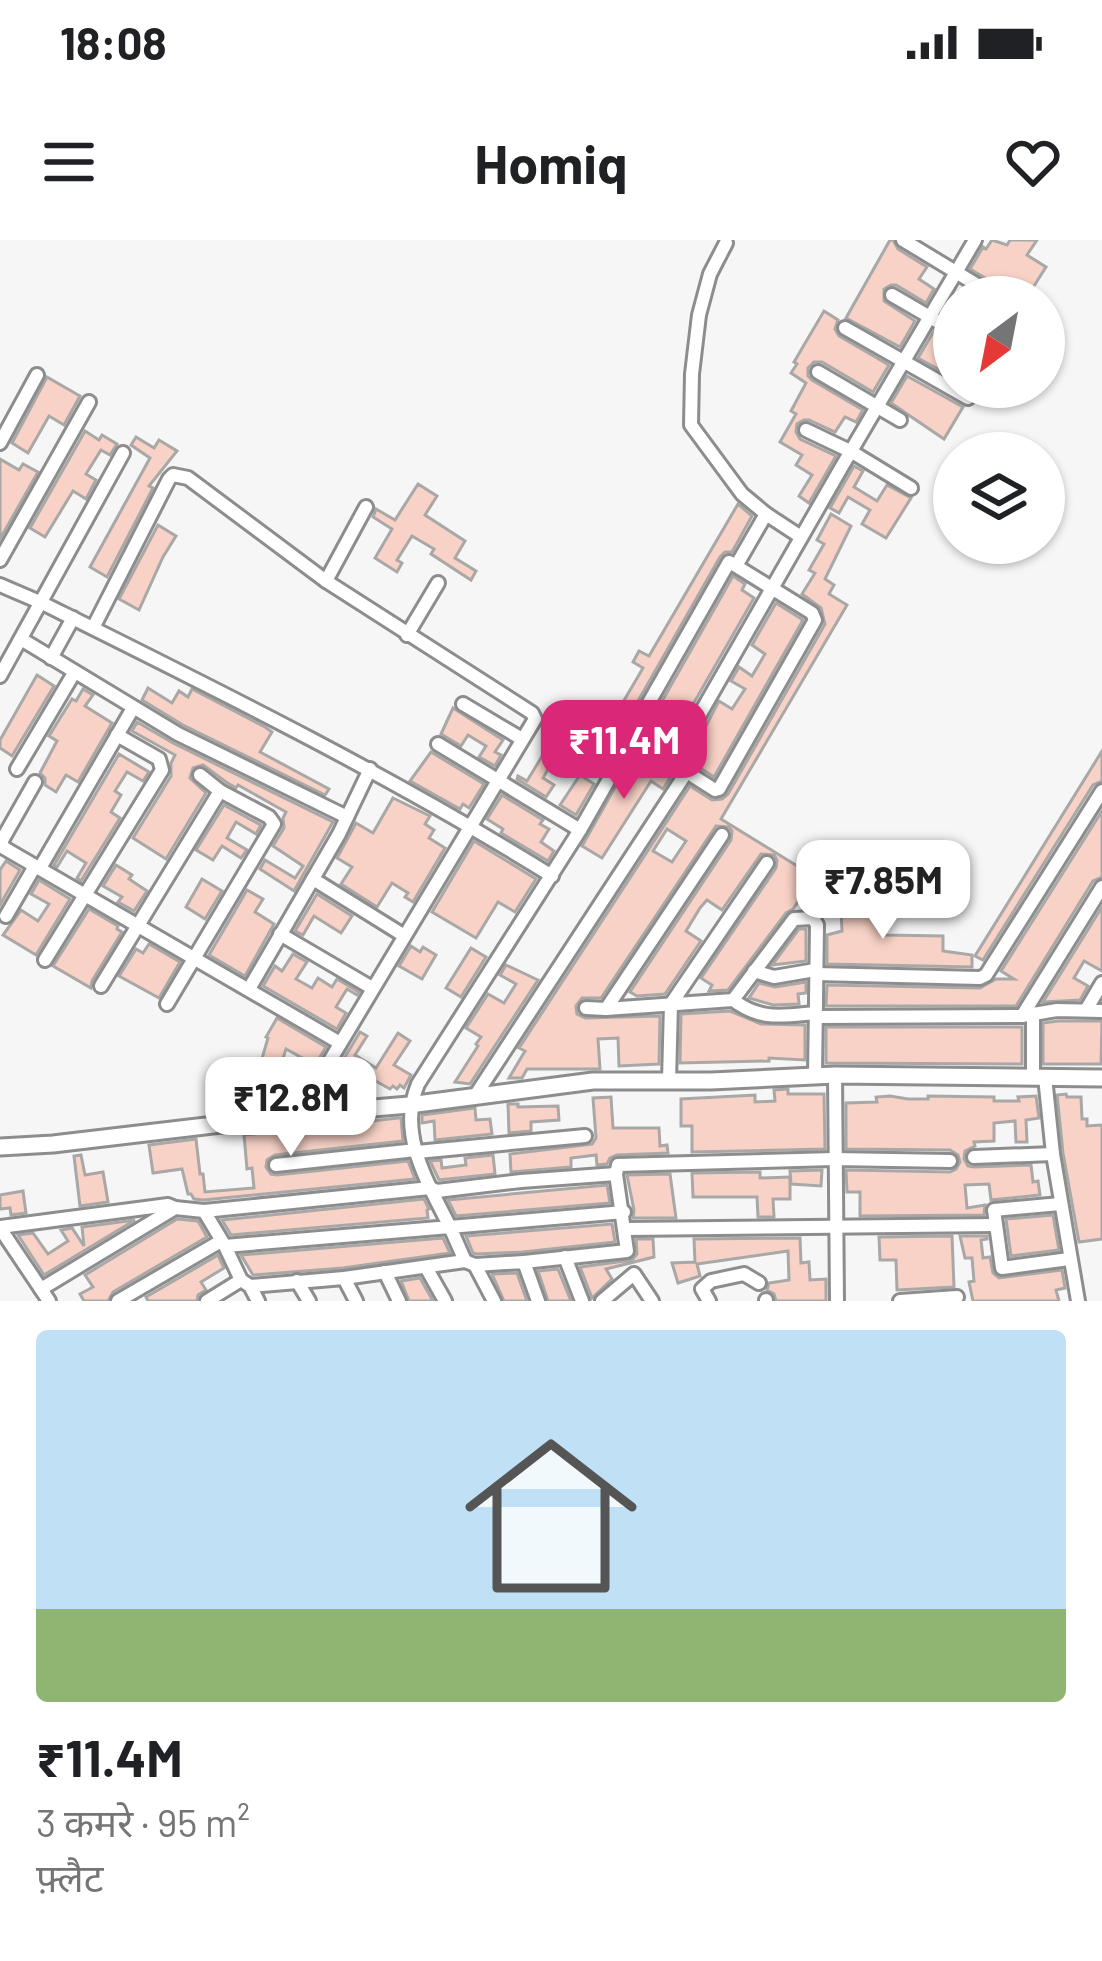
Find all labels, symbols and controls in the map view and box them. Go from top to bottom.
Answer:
text: 18:08 [60,15,167,69]
icon: menu [36,129,102,195]
icon: heart [1000,129,1066,195]
text: Homiq [474,130,628,195]
north arrow [933,276,1065,408]
map controls [933,276,1065,564]
button: layers [933,432,1065,564]
pin: ₹11.4M [526,700,722,802]
text: ₹11.4M [568,715,680,762]
pin: ₹7.85M [785,840,981,942]
text: ₹7.85M [823,855,943,902]
pin: ₹12.8M [193,1057,389,1159]
text: ₹12.8M [232,1072,350,1119]
icon: home [443,1408,659,1624]
text: ₹11.4M [36,1726,183,1787]
text: 3 कमरे · 95 m² [36,1798,250,1845]
text: फ़्लैट [36,1853,103,1900]

